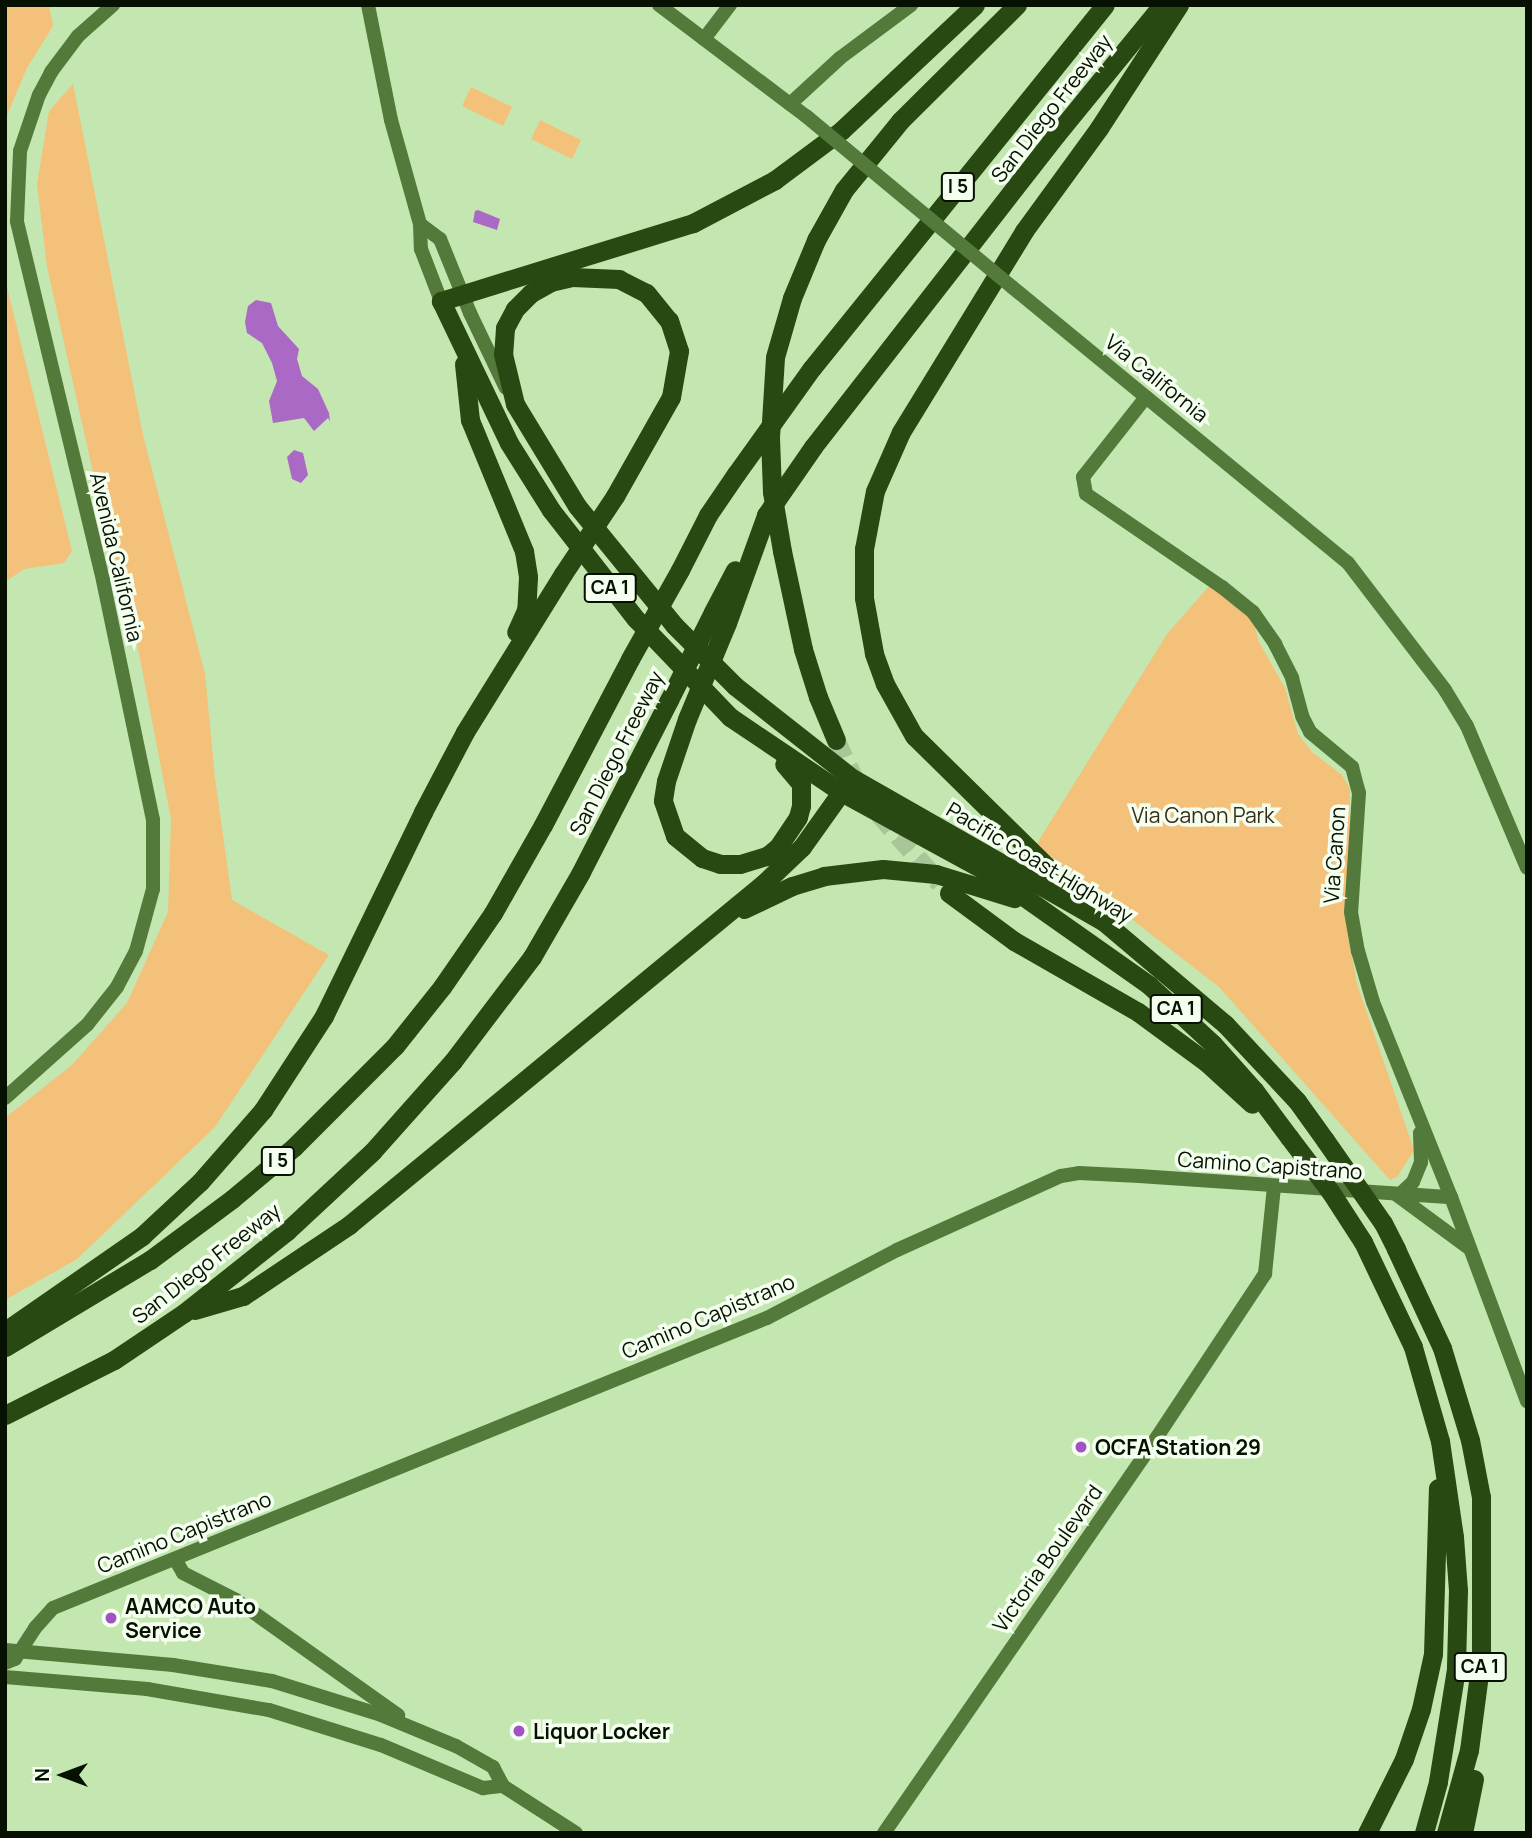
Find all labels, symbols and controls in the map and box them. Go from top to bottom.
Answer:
street label: San Diego Freeway [985,29,1117,187]
road number: I 5 [940,172,976,202]
street label: Via California [1100,329,1214,427]
street label: Avenida California [85,470,149,644]
road number: CA 1 [582,572,638,604]
street label: San Diego Freeway [564,667,668,839]
street label: Pacific Coast Highway [942,796,1138,928]
park label: Via Canon Park [1131,802,1275,828]
street label: Via Canon [1318,806,1350,904]
road number: CA 1 [1148,993,1204,1024]
road number: I 5 [260,1146,296,1176]
street label: Camino Capistrano [1177,1146,1363,1184]
street label: San Diego Freeway [127,1197,285,1329]
street label: Camino Capistrano [618,1268,798,1364]
place label: OCFA Station 29 [1095,1434,1261,1460]
marker: OCFA Station 29 [1073,1439,1089,1455]
street label: Victoria Boulevard [987,1480,1107,1636]
street label: Camino Capistrano [93,1486,275,1578]
place label: AAMCO Auto Service [125,1593,256,1643]
marker: AAMCO Auto Service [103,1610,119,1626]
road number: CA 1 [1452,1652,1508,1682]
place label: Liquor Locker [533,1718,670,1744]
marker: Liquor Locker [511,1723,527,1739]
north arrow [28,1740,98,1810]
text: N [29,1768,55,1782]

